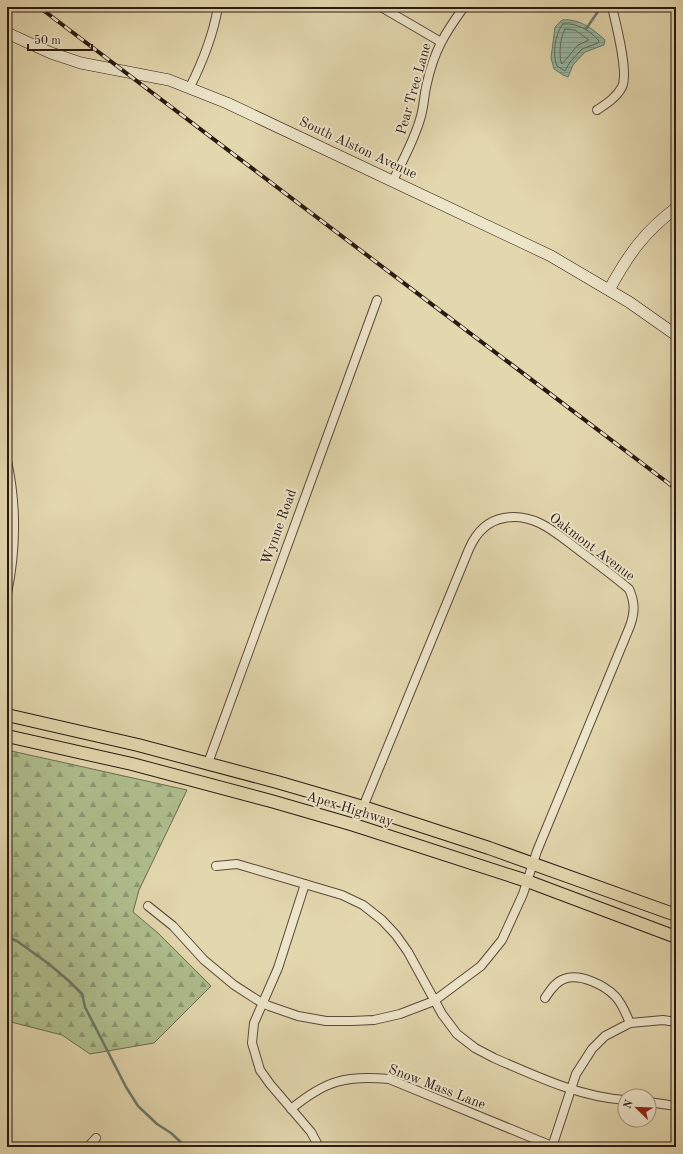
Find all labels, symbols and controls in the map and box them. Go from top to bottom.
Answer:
scale bar [28,26,92,52]
text: 50 m [34,34,61,47]
street label: Pear Tree Lane [394,42,434,136]
street label: South Alston Avenue [297,115,419,181]
street label: Wynne Road [259,487,299,567]
street label: Oakmont Avenue [547,510,637,584]
street label: Apex Highway [305,789,396,829]
street label: Snow Mass Lane [387,1062,487,1112]
north arrow [617,1088,657,1128]
text: N [622,1098,636,1111]

